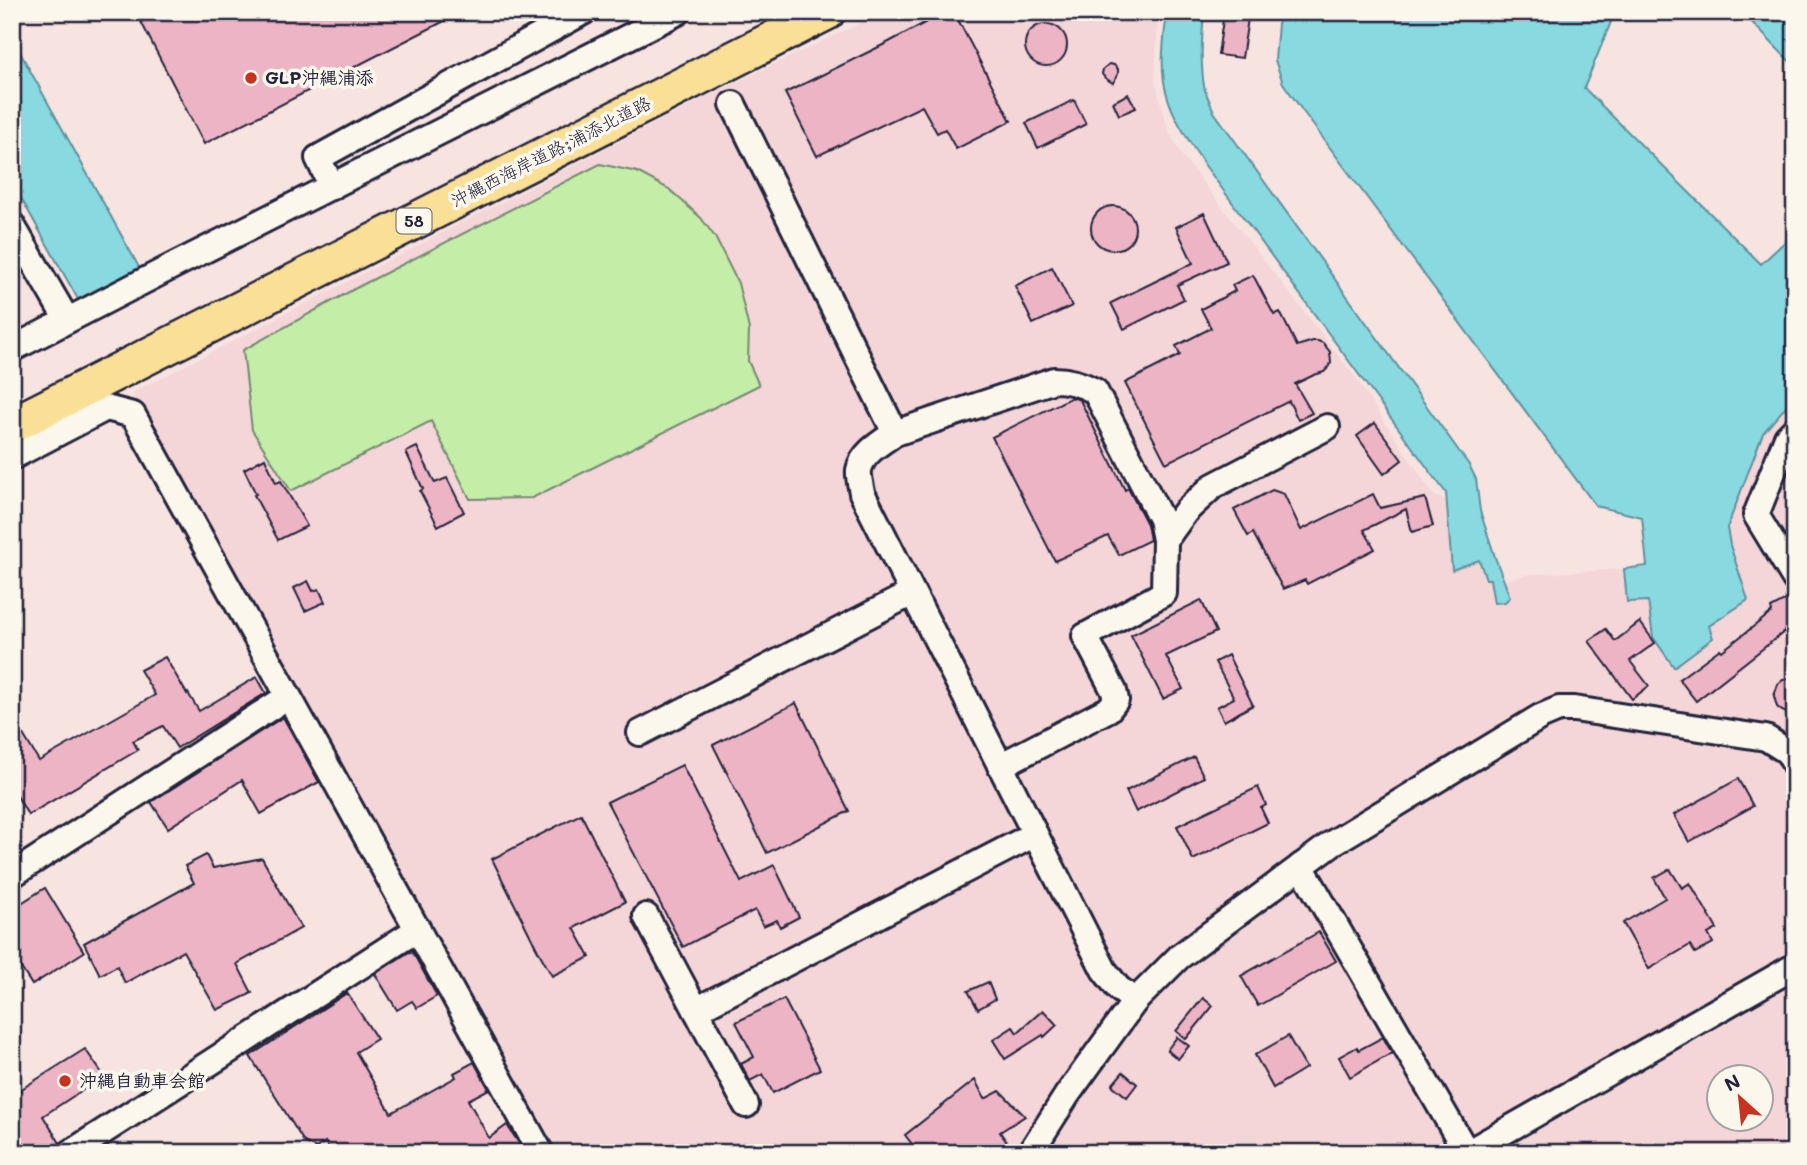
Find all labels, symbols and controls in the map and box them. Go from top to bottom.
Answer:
place label: GLP沖縄浦添 [265,65,374,89]
marker: GLP沖縄浦添 [243,70,259,86]
street label: 沖縄西海岸道路;浦添北道路 [446,90,655,212]
road number: 58 [396,209,432,234]
north arrow [1706,1064,1776,1134]
place label: 沖縄自動車会館 [79,1068,205,1092]
text: N [1720,1068,1744,1097]
marker: 沖縄自動車会館 [57,1073,73,1089]

